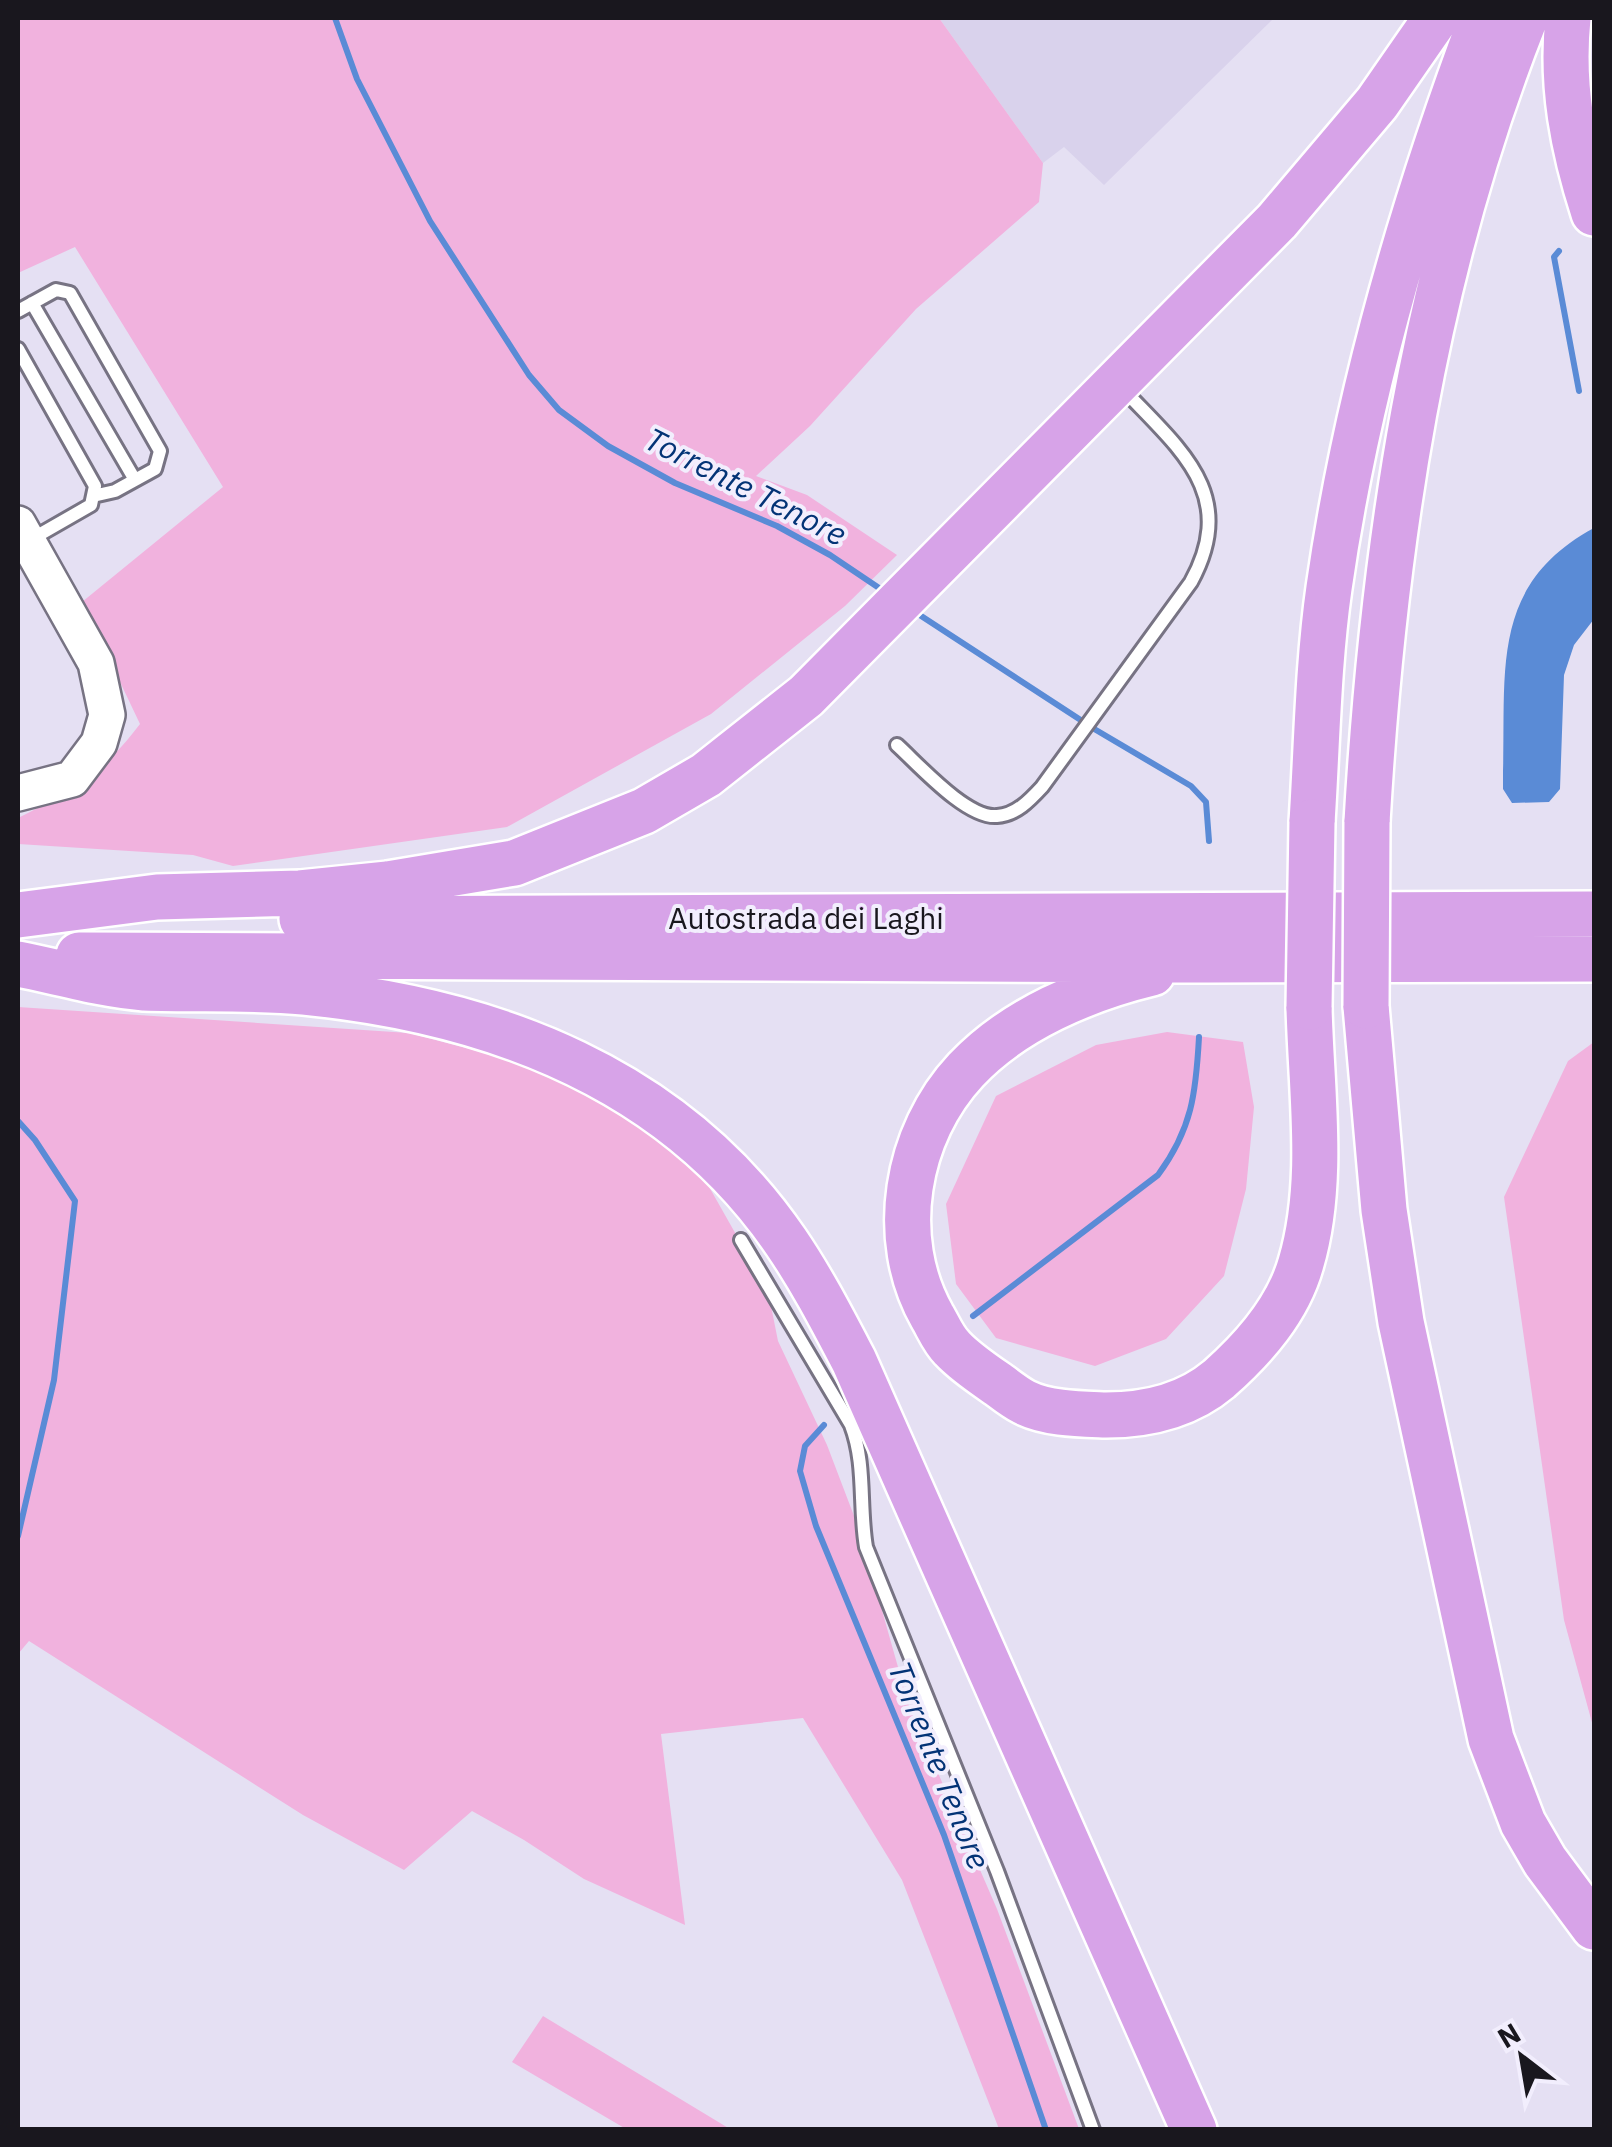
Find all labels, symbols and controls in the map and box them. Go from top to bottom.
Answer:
water label: Torrente Tenore [638,417,854,555]
street label: Autostrada dei Laghi [668,898,944,937]
water label: Torrente Tenore [879,1655,1001,1875]
north arrow [1472,2007,1572,2107]
text: N [1491,2014,1527,2056]

